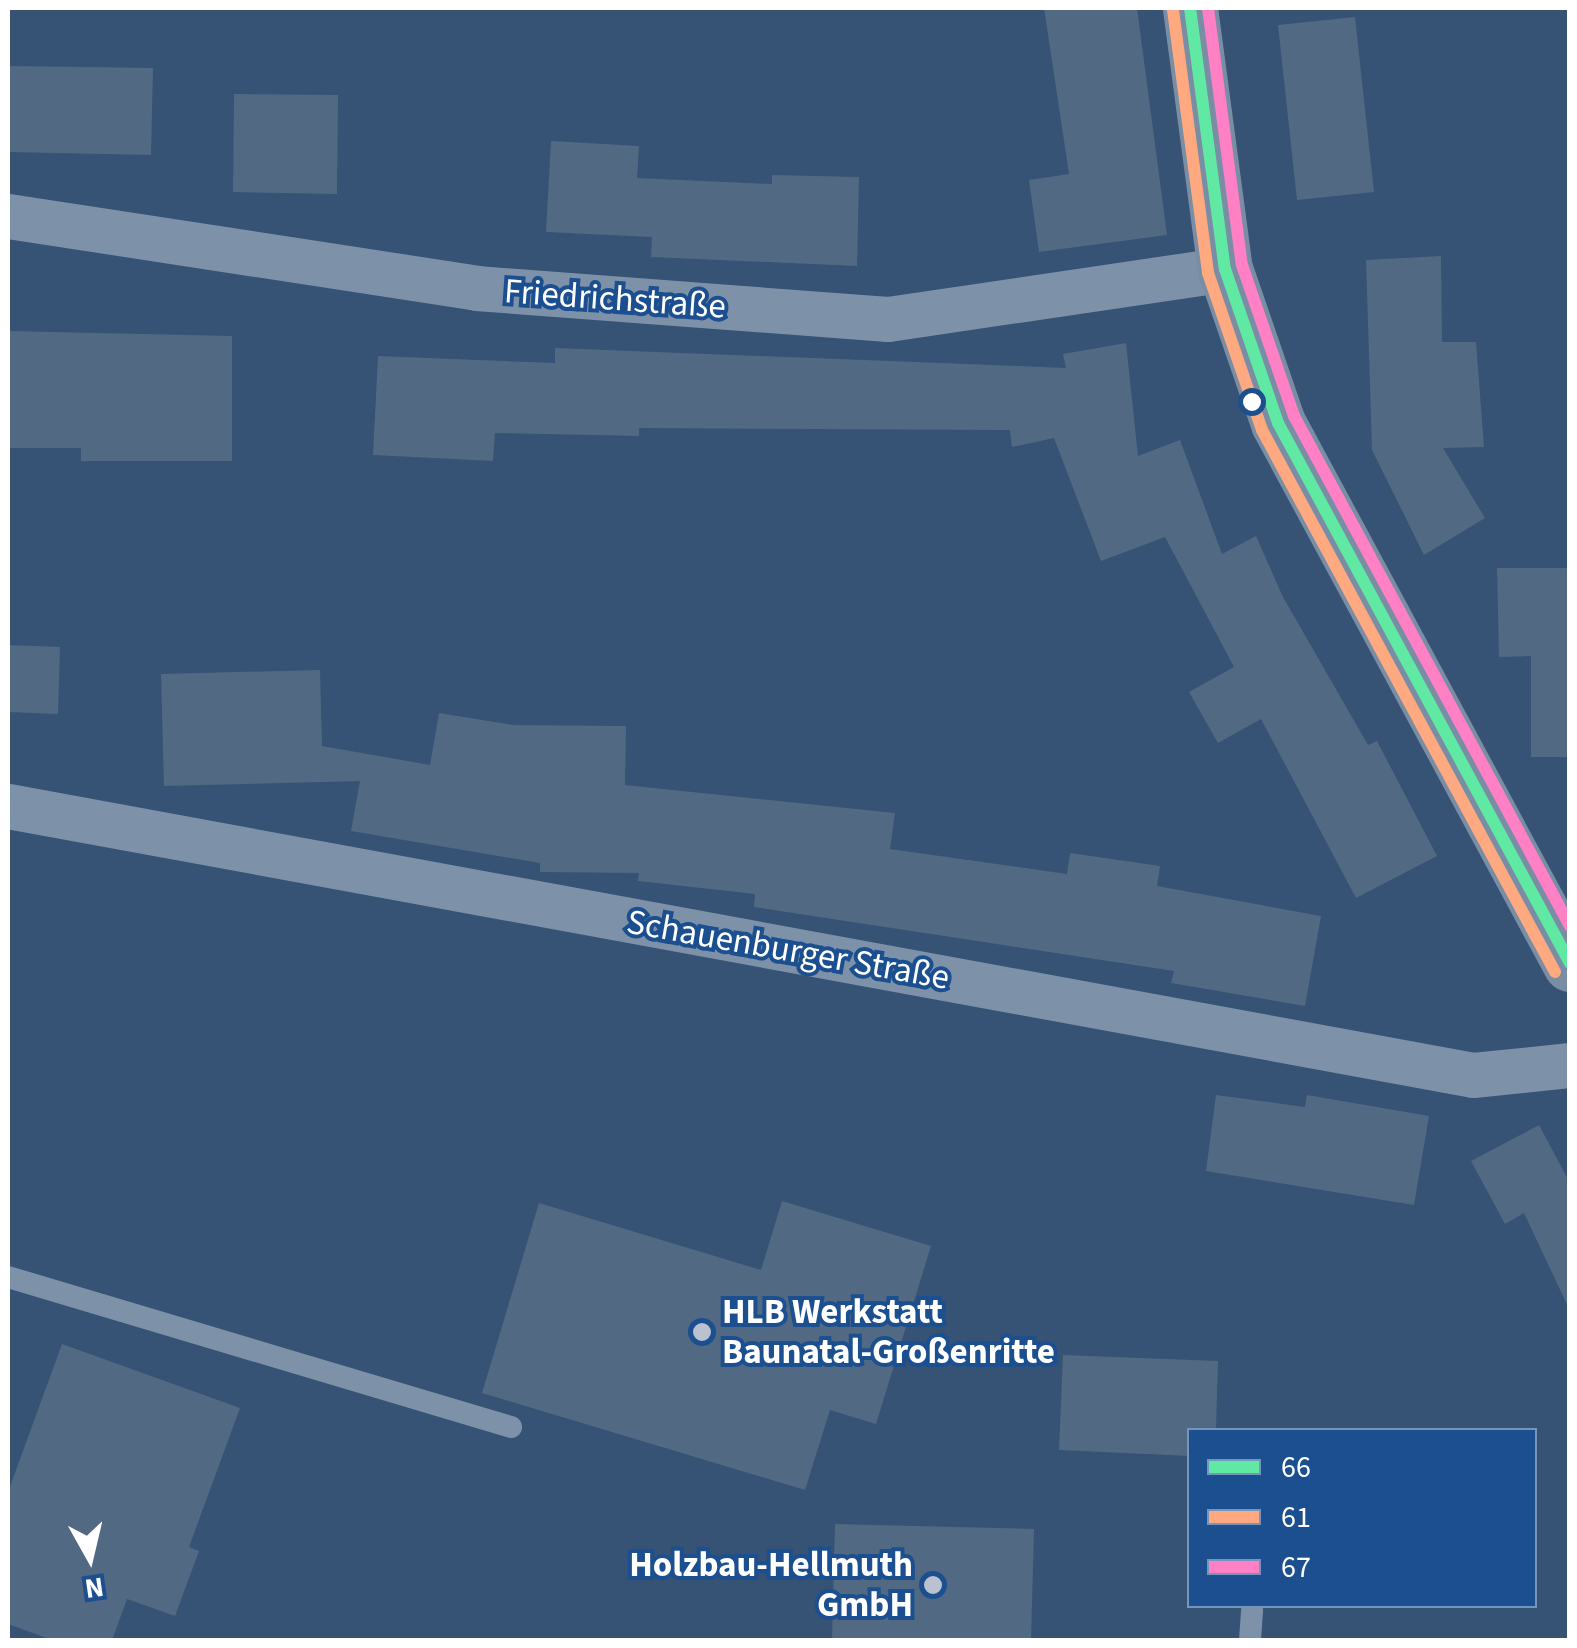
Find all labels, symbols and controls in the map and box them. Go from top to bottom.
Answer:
street label: Friedrichstraße [503,270,727,328]
unlabelled marker [1242,392,1262,412]
street label: Schauenburger Straße [623,901,953,999]
place label: HLB Werkstatt Baunatal-Großenritte [722,1291,1055,1373]
marker: HLB Werkstatt Baunatal-Großenritte [691,1321,713,1343]
legend [1187,1428,1537,1608]
text: 66 [1281,1446,1311,1489]
text: 61 [1281,1496,1311,1539]
north arrow [40,1508,140,1608]
place label: Holzbau-Hellmuth GmbH [629,1544,913,1626]
text: 67 [1281,1546,1311,1589]
text: N [82,1567,106,1609]
marker: Holzbau-Hellmuth GmbH [922,1574,944,1596]

